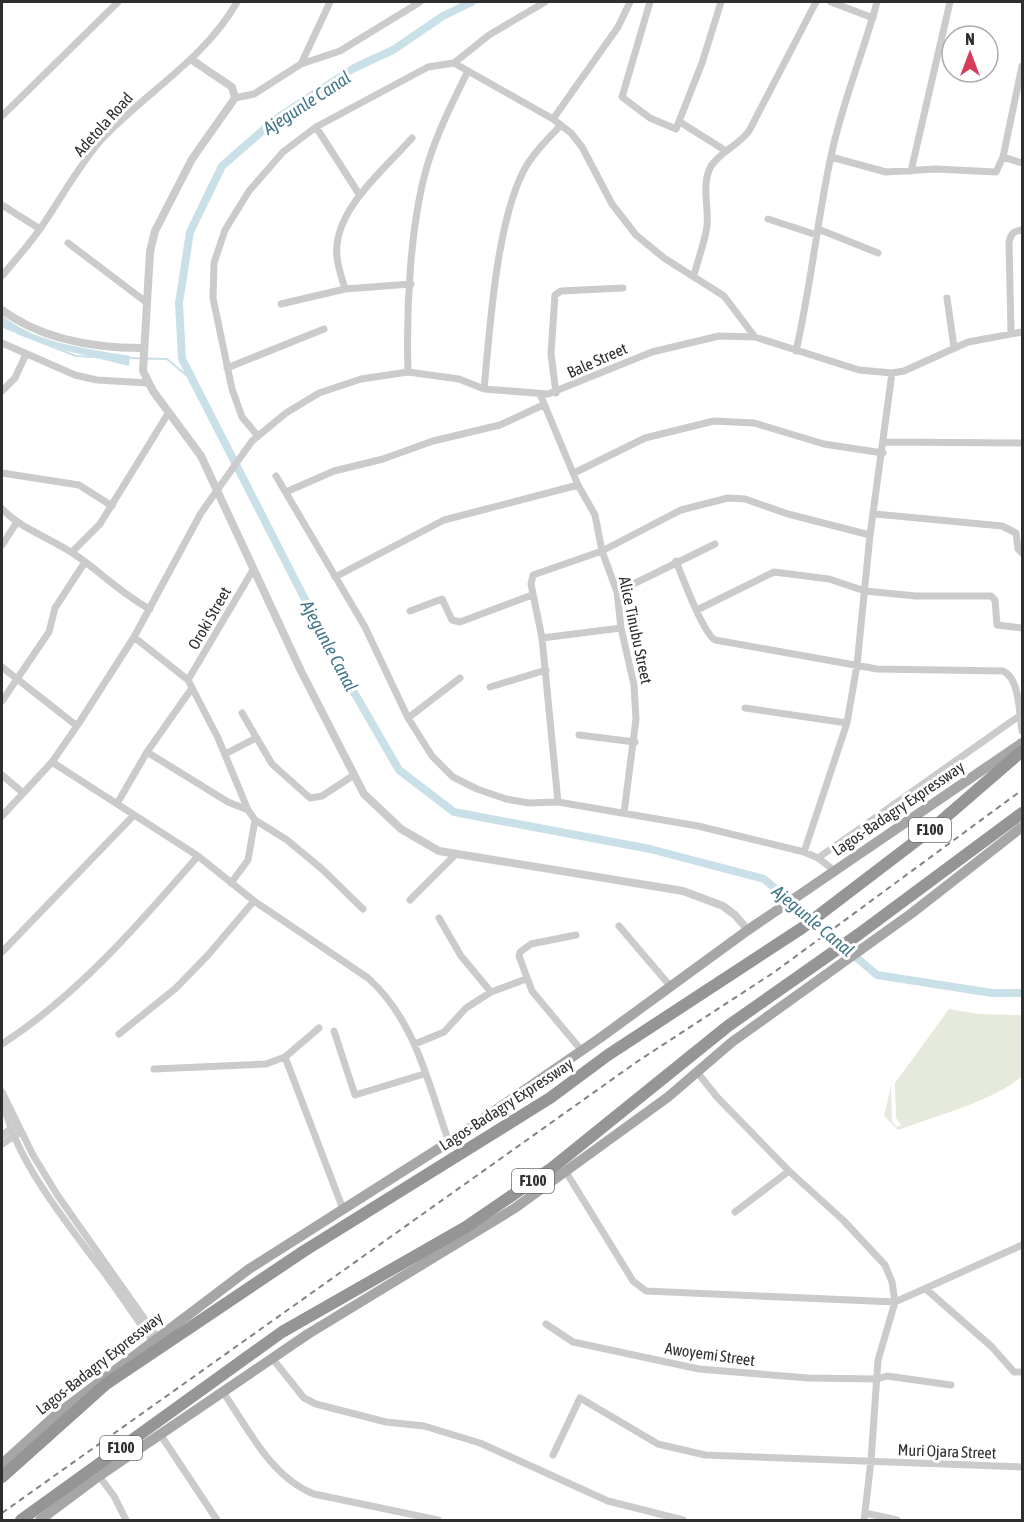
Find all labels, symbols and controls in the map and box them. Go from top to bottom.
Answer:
north arrow [940,24,1000,84]
text: N [965,30,975,48]
water label: Ajegunle Canal [258,67,354,139]
street label: Adetola Road [70,89,136,159]
street label: Bale Street [564,339,630,381]
street label: Alice Tinubu Street [616,575,656,686]
street label: Oroki Street [184,583,234,652]
water label: Ajegunle Canal [296,596,362,695]
street label: Lagos-Badagry Expressway [829,757,968,860]
road number: F100 [909,818,951,842]
water label: Ajegunle Canal [767,880,858,961]
street label: Lagos-Badagry Expressway [436,1054,577,1155]
road number: F100 [512,1169,554,1193]
street label: Lagos-Badagry Expressway [32,1308,167,1419]
street label: Awoyemi Street [664,1339,757,1370]
road number: F100 [100,1436,142,1460]
street label: Muri Ojara Street [897,1440,997,1463]

